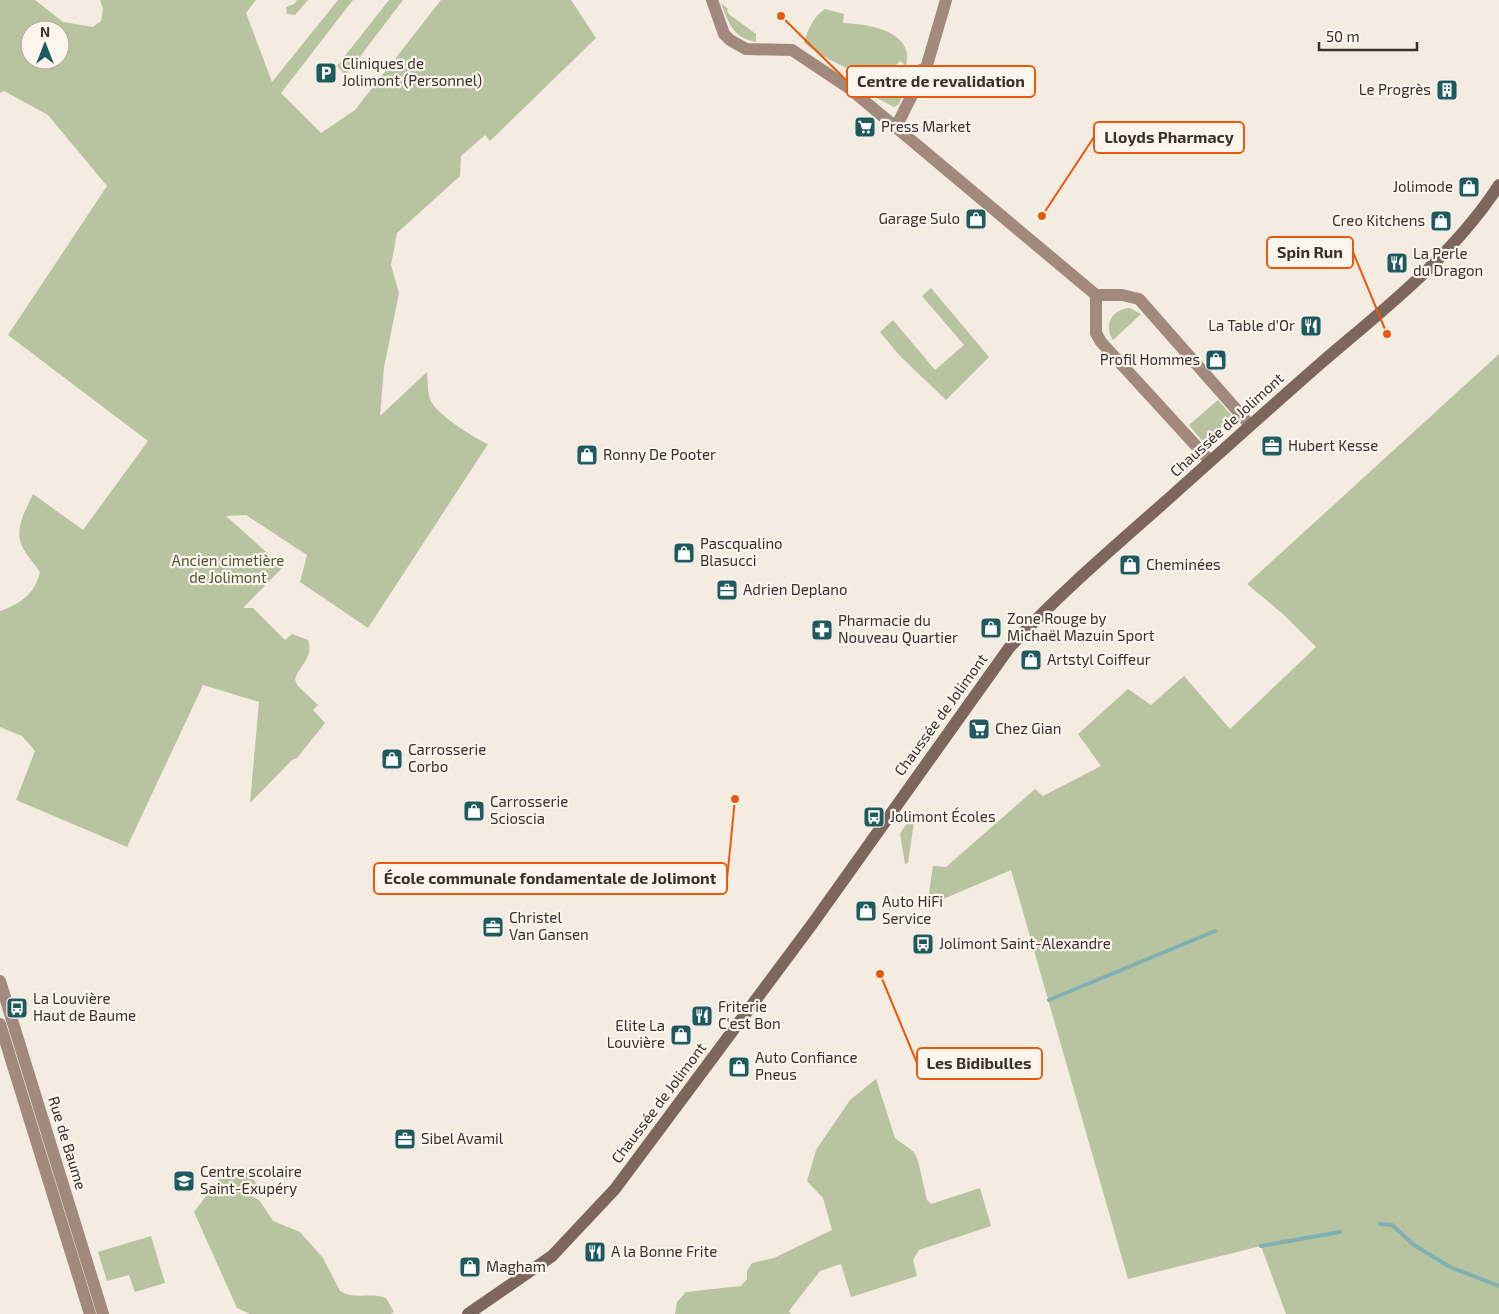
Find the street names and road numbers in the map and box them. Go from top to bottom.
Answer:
street label: Chaussée de Jolimont [1166,368,1287,480]
street label: Chaussée de Jolimont [890,650,991,779]
street label: Chaussée de Jolimont [607,1038,710,1166]
street label: Rue de Baume [45,1094,91,1191]

